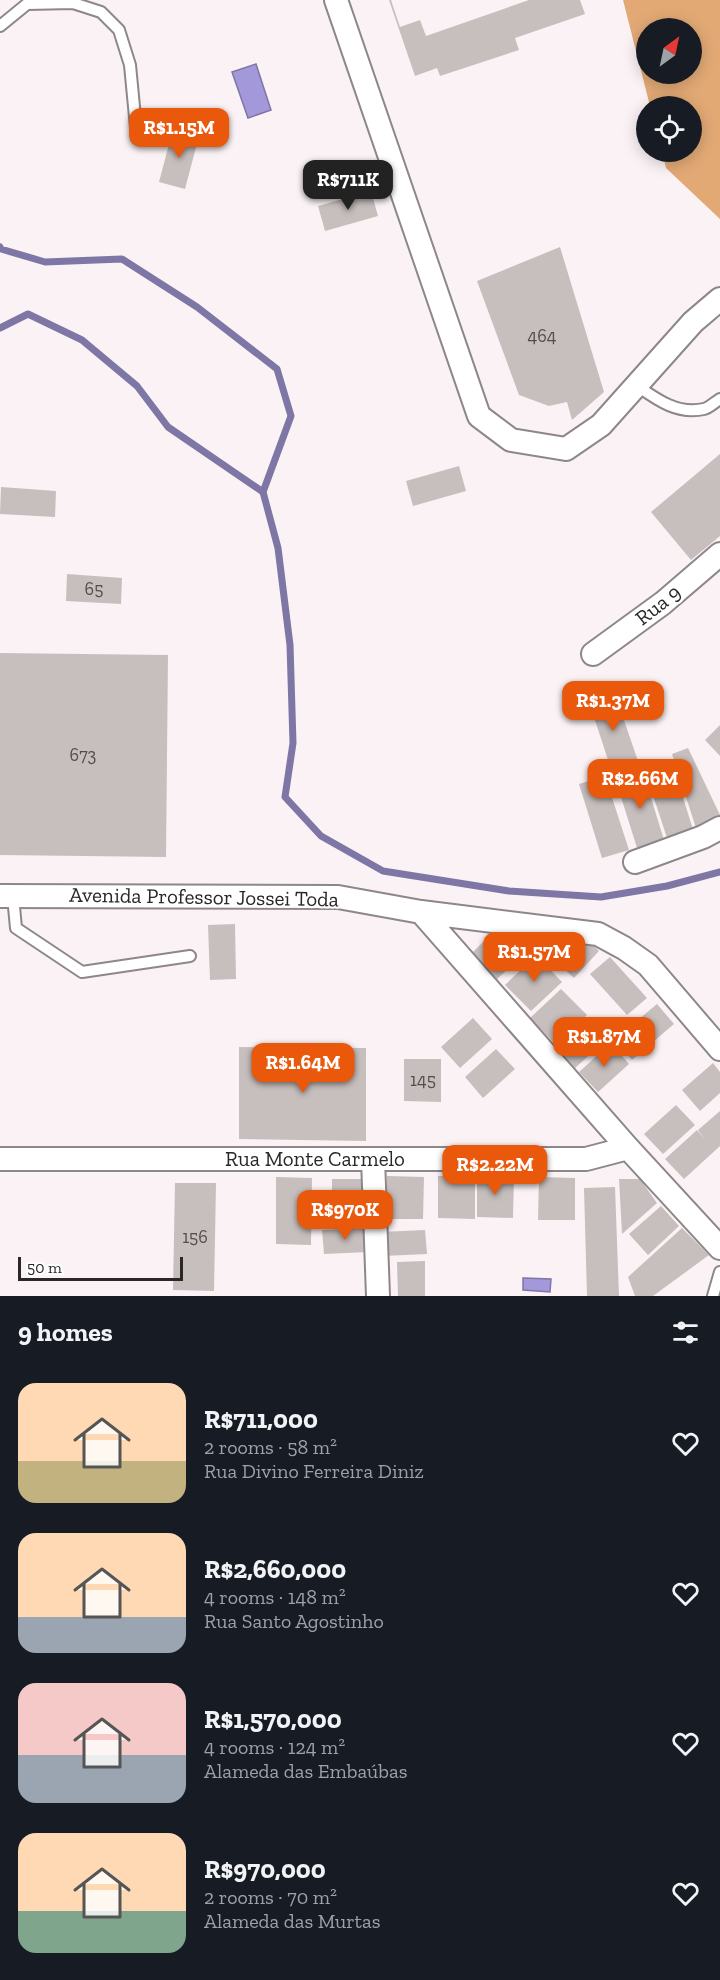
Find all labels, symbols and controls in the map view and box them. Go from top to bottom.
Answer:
north arrow [636,18,702,84]
map controls [636,18,702,162]
button: locate [636,96,702,162]
pin: R$1.15M [124,108,234,159]
text: R$1.15M [143,115,215,139]
pin: R$711K [299,160,397,211]
text: R$711K [317,167,379,191]
house number: 464 [528,325,557,347]
house number: 65 [85,578,103,600]
street label: Rua 9 [630,579,685,630]
pin: R$1.37M [558,681,668,732]
text: R$1.37M [576,688,650,712]
house number: 673 [70,744,97,766]
pin: R$2.66M [585,759,695,810]
text: R$2.66M [601,766,679,790]
street label: Avenida Professor Jossei Toda [69,882,339,911]
pin: R$1.57M [479,932,589,983]
text: R$1.57M [497,939,571,963]
pin: R$1.87M [549,1017,659,1068]
text: R$1.87M [567,1024,641,1048]
pin: R$1.64M [248,1043,358,1094]
text: R$1.64M [265,1050,341,1074]
house number: 145 [410,1069,436,1091]
pin: R$2.22M [440,1145,550,1196]
street label: Rua Monte Carmelo [225,1146,405,1171]
text: R$2.22M [456,1152,534,1176]
pin: R$970K [296,1190,394,1241]
text: R$970K [311,1197,379,1221]
house number: 156 [182,1226,208,1248]
scale bar [18,1254,183,1282]
text: 50 m [27,1258,62,1277]
text: 9 homes [18,1316,113,1348]
icon: filters [669,1316,702,1349]
text: R$711,000 [204,1403,318,1435]
icon: home [66,1407,138,1479]
icon: heart [669,1427,702,1460]
text: 2 rooms · 58 m² [204,1435,337,1459]
text: Rua Divino Ferreira Diniz [204,1459,424,1483]
text: R$2,660,000 [204,1553,346,1585]
icon: home [66,1557,138,1629]
icon: heart [669,1577,702,1610]
text: 4 rooms · 148 m² [204,1585,346,1609]
text: Rua Santo Agostinho [204,1609,384,1633]
text: R$1,570,000 [204,1703,342,1735]
icon: home [66,1707,138,1779]
icon: heart [669,1727,702,1760]
text: 4 rooms · 124 m² [204,1735,345,1759]
text: Alameda das Embaúbas [204,1759,407,1783]
text: R$970,000 [204,1853,326,1885]
icon: home [66,1857,138,1929]
icon: heart [669,1877,702,1910]
text: 2 rooms · 70 m² [204,1885,337,1909]
text: Alameda das Murtas [204,1909,380,1933]

